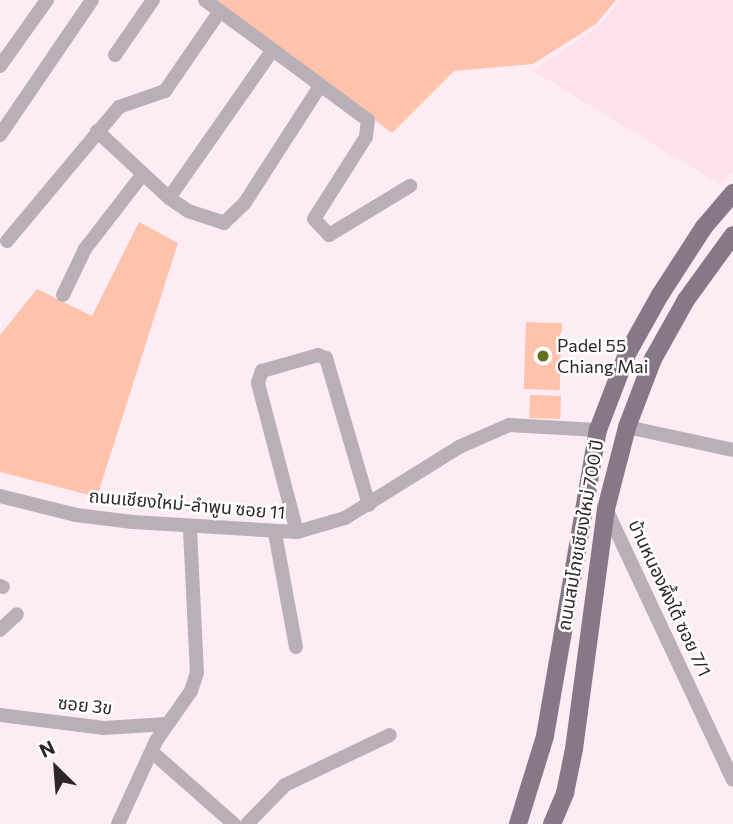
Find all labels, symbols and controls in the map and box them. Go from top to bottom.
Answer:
place label: Padel 55 Chiang Mai [557,335,648,378]
marker: Padel 55 Chiang Mai [535,348,551,364]
street label: ถนนสมโภชเชียงใหม่ 700 ปี [553,438,607,632]
street label: ถนนเชียงใหม่-ลำพูน ซอย 11 [88,485,286,523]
street label: บ้านหนองผึ้งใต้ ซอย 7/1 [624,516,716,680]
street label: ซอย 3ข [57,691,113,719]
north arrow [21,733,91,803]
text: N [36,735,58,762]

